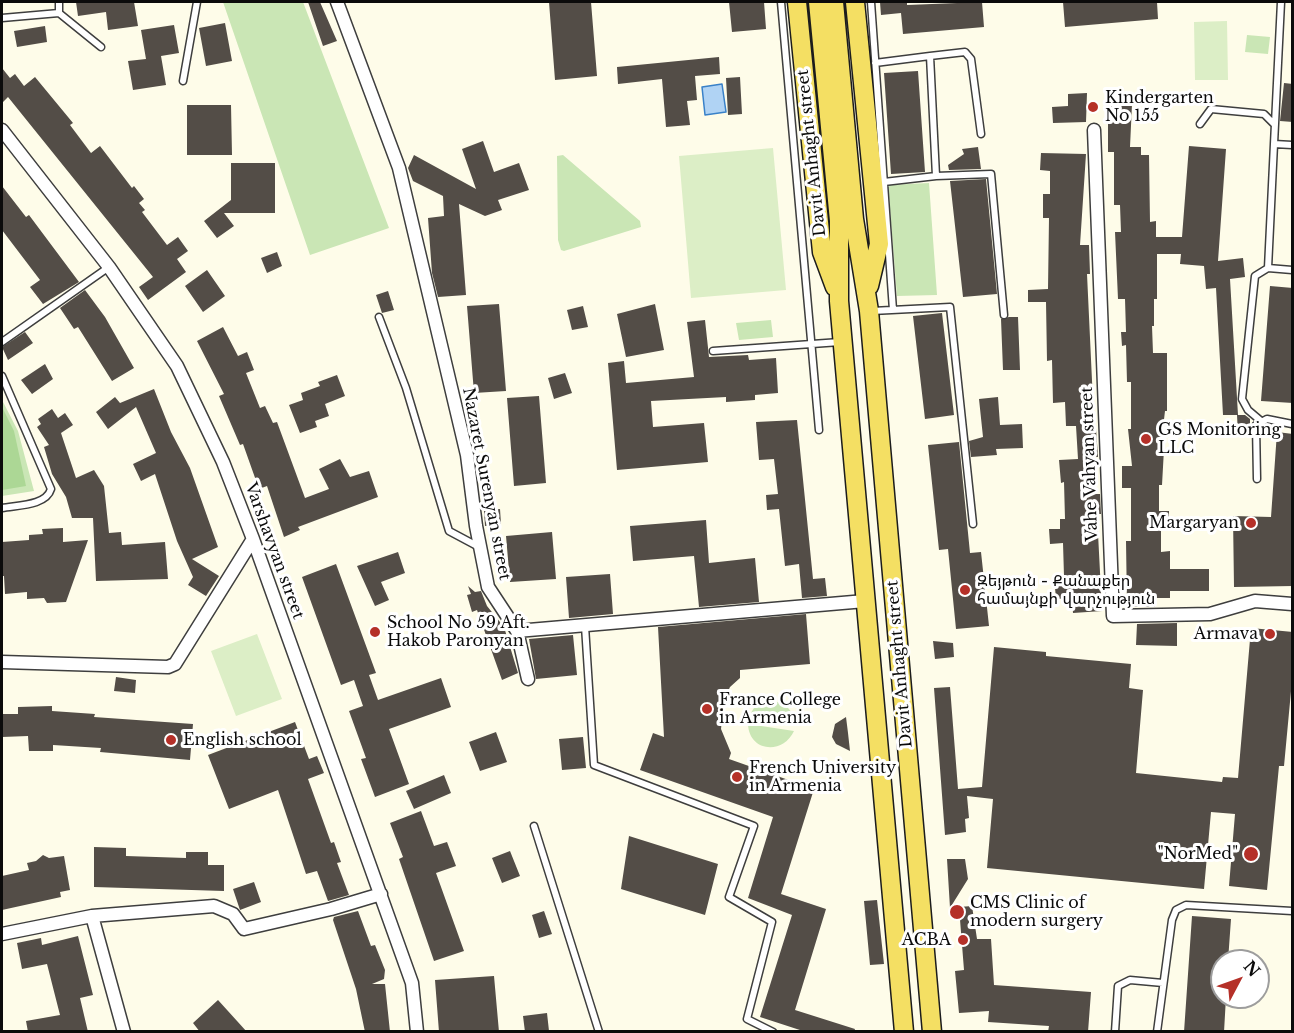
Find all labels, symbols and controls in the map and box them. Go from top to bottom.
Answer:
street label: Davit Anhaght street [794,68,830,238]
place label: Kindergarten No 155 [1105,88,1214,126]
marker: Kindergarten No 155 [1086,100,1100,114]
street label: Nazaret Surenyan street [458,386,514,582]
street label: Vahe Vahyan street [1078,386,1102,542]
place label: GS Monitoring LLC [1158,420,1281,458]
marker: GS Monitoring LLC [1139,432,1153,446]
street label: Varshavyan street [240,480,308,622]
place label: Margaryan [1149,513,1239,533]
marker: Margaryan [1244,516,1258,530]
place label: Զեյթուն - Քանաքեր համայնքի վարչություն [977,571,1155,609]
street label: Davit Anhaght street [883,579,917,749]
marker: Զեյթուն - Քանաքեր համայնքի վարչություն [958,583,972,597]
place label: School No 59 Aft. Hakob Paronyan [387,613,530,651]
place label: Armava [1194,624,1258,644]
marker: School No 59 Aft. Hakob Paronyan [368,625,382,639]
marker: Armava [1263,627,1277,641]
place label: France College in Armenia [719,690,841,728]
marker: France College in Armenia [700,702,714,716]
place label: English school [183,730,302,750]
marker: English school [164,733,178,747]
place label: French University in Armenia [749,758,896,796]
marker: French University in Armenia [730,770,744,784]
place label: "NorMed" [1158,844,1238,864]
marker: "NorMed" [1242,845,1260,863]
place label: CMS Clinic of modern surgery [970,893,1103,931]
marker: CMS Clinic of modern surgery [948,903,966,921]
place label: ACBA [902,930,951,950]
marker: ACBA [956,933,970,947]
north arrow [1210,949,1270,1009]
text: N [1240,956,1265,981]

